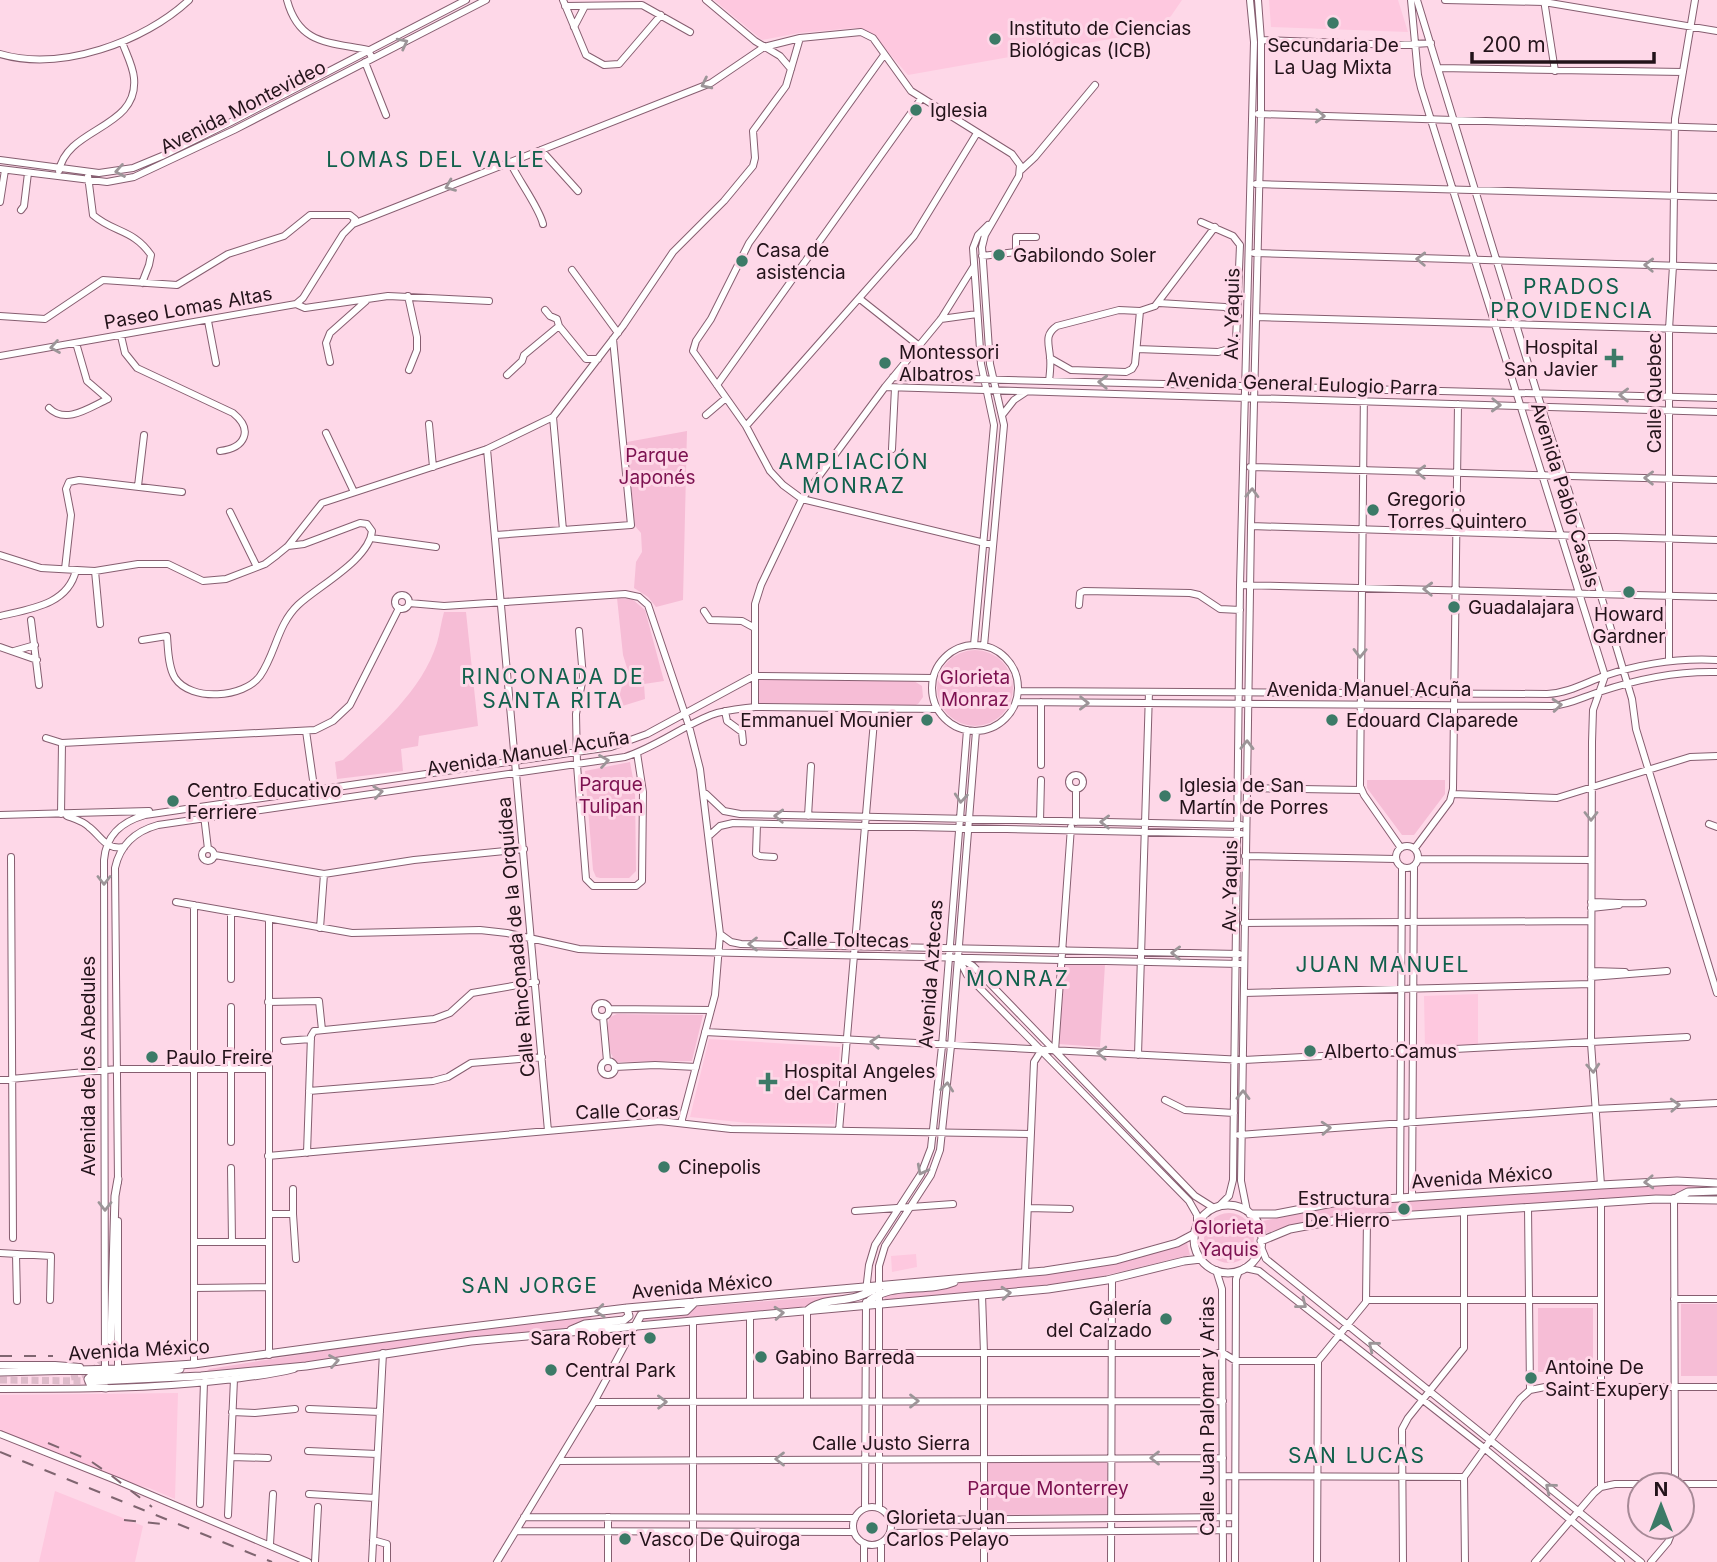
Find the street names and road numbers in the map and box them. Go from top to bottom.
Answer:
street label: Avenida Montevideo [156,55,330,159]
street label: Av. Yaquis [1220,268,1244,360]
street label: Paseo Lomas Altas [102,282,274,334]
street label: Calle Quebec [1643,333,1666,453]
street label: Avenida General Eulogio Parra [1166,368,1438,400]
street label: Avenida Pablo Casals [1526,400,1604,590]
street label: Avenida Manuel Acuña [1266,678,1472,701]
street label: Avenida Manuel Acuña [425,726,631,780]
street label: Calle Rinconada de la Orquídea [492,796,540,1078]
street label: Av. Yaquis [1218,840,1242,932]
street label: Avenida Aztecas [914,899,948,1049]
street label: Calle Toltecas [783,927,909,953]
street label: Avenida de los Abedules [77,956,100,1176]
street label: Calle Coras [575,1098,679,1124]
street label: Avenida México [1411,1161,1553,1193]
street label: Avenida México [630,1268,774,1304]
street label: Calle Juan Palomar y Arias [1196,1296,1219,1536]
street label: Avenida México [68,1335,210,1365]
street label: Calle Justo Sierra [812,1432,970,1455]

